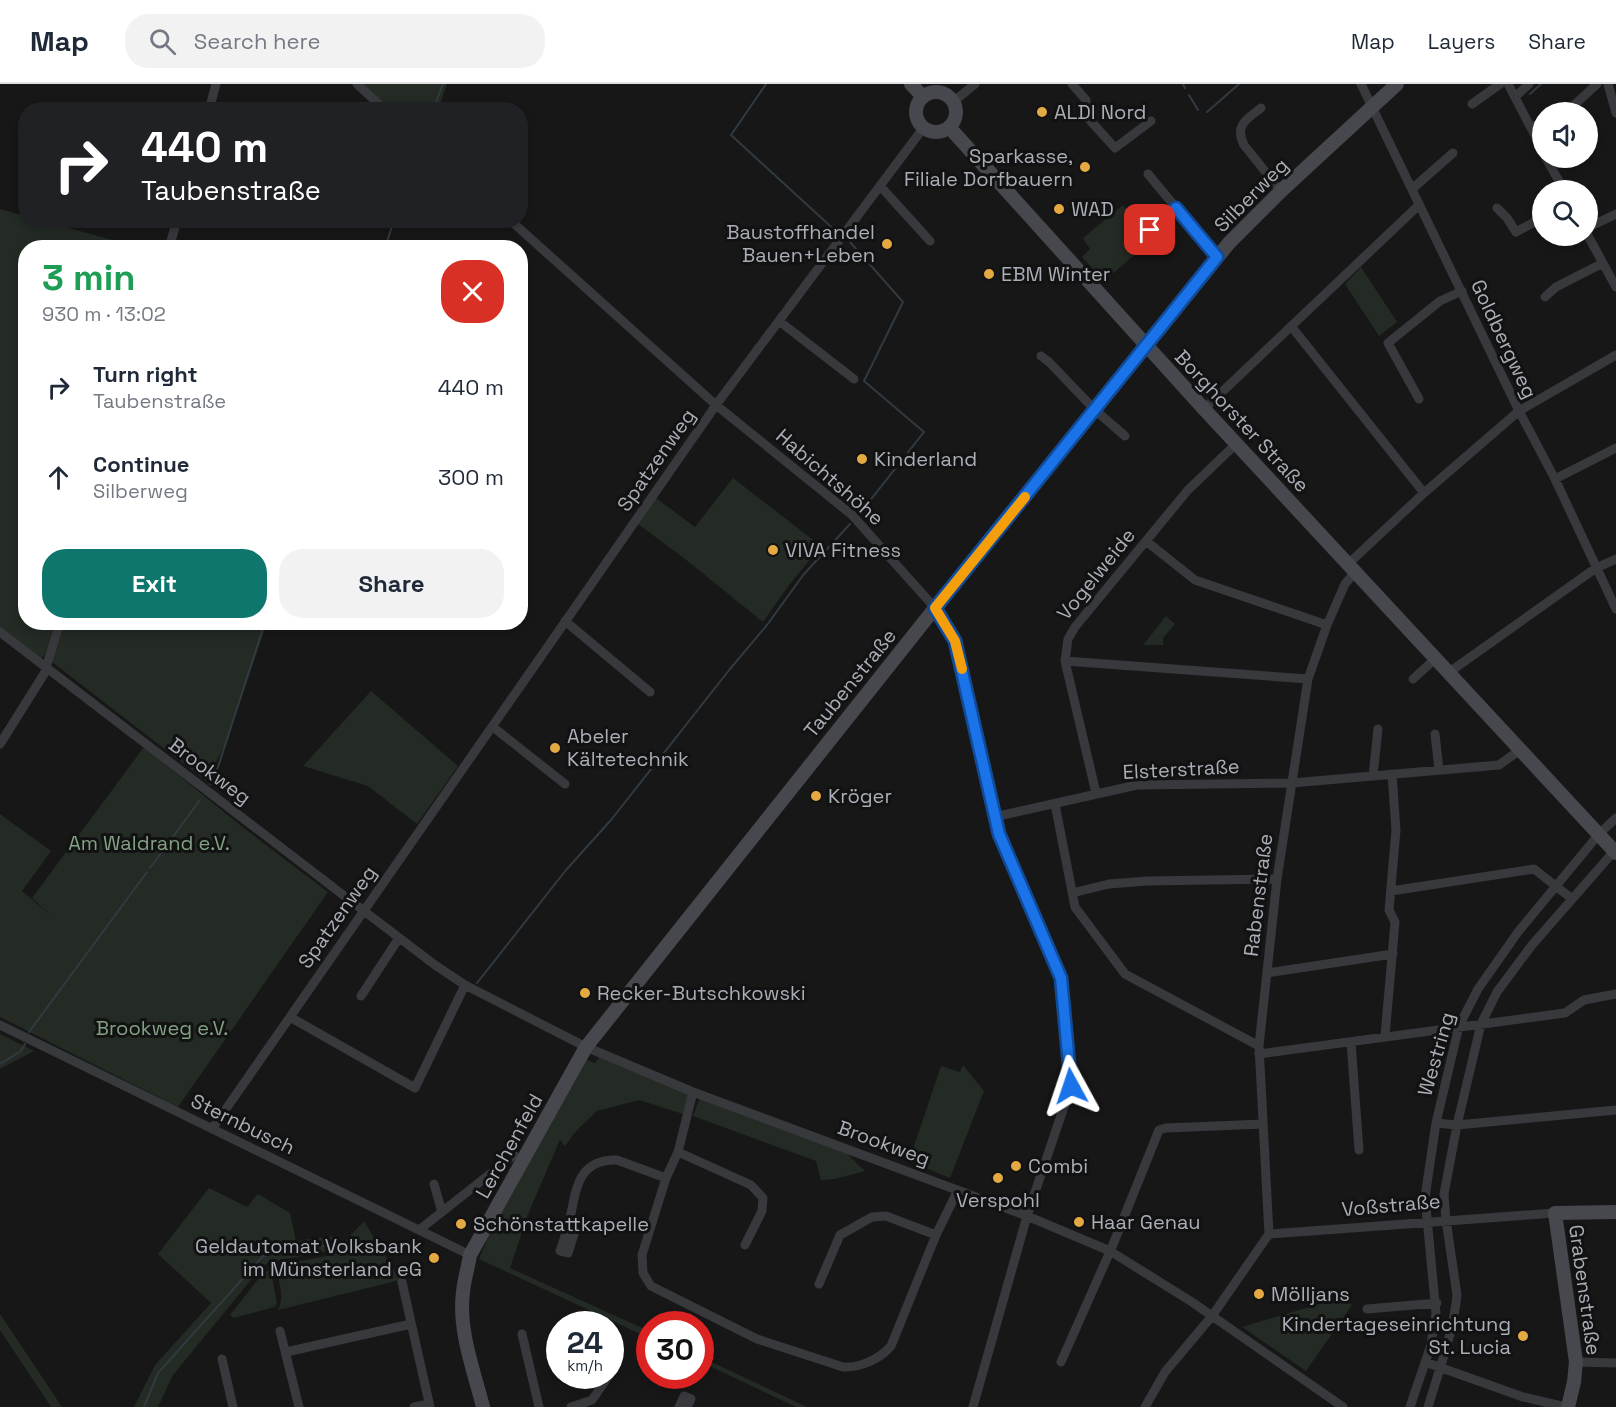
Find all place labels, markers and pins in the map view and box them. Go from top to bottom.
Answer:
place label: ALDI Nord [1054,99,1147,125]
marker: ALDI Nord [1035,105,1049,119]
place label: Sparkasse, Filiale Dorfbauern [904,143,1073,192]
marker: Sparkasse, Filiale Dorfbauern [1078,160,1092,174]
place label: WAD [1071,196,1114,222]
marker: WAD [1052,202,1066,216]
pin [1124,204,1175,255]
place label: Baustoffhandel Bauen+Leben [726,219,875,268]
marker: Baustoffhandel Bauen+Leben [880,237,894,251]
place label: EBM Winter [1001,261,1110,287]
marker: EBM Winter [982,267,996,281]
place label: Kinderland [874,446,977,472]
marker: Kinderland [855,452,869,466]
place label: VIVA Fitness [785,537,901,563]
marker: VIVA Fitness [766,543,780,557]
place label: Abeler Kältetechnik [567,723,689,772]
marker: Abeler Kältetechnik [548,741,562,755]
place label: Kröger [828,783,892,809]
marker: Kröger [809,789,823,803]
place label: Recker-Butschkowski [597,980,806,1006]
marker: Recker-Butschkowski [578,986,592,1000]
place label: Combi [1028,1153,1088,1179]
marker: Combi [1009,1159,1023,1173]
marker: Verspohl [991,1171,1005,1185]
place label: Verspohl [956,1187,1040,1213]
place label: Haar Genau [1091,1209,1201,1235]
place label: Schönstattkapelle [473,1211,649,1237]
marker: Haar Genau [1072,1215,1086,1229]
marker: Schönstattkapelle [454,1217,468,1231]
place label: Geldautomat Volksbank im Münsterland eG [195,1233,422,1282]
marker: Geldautomat Volksbank im Münsterland eG [427,1251,441,1265]
place label: Mölljans [1271,1281,1350,1307]
marker: Mölljans [1252,1287,1266,1301]
place label: Kindertageseinrichtung St. Lucia [1282,1311,1511,1360]
marker: Kindertageseinrichtung St. Lucia [1516,1329,1530,1343]

